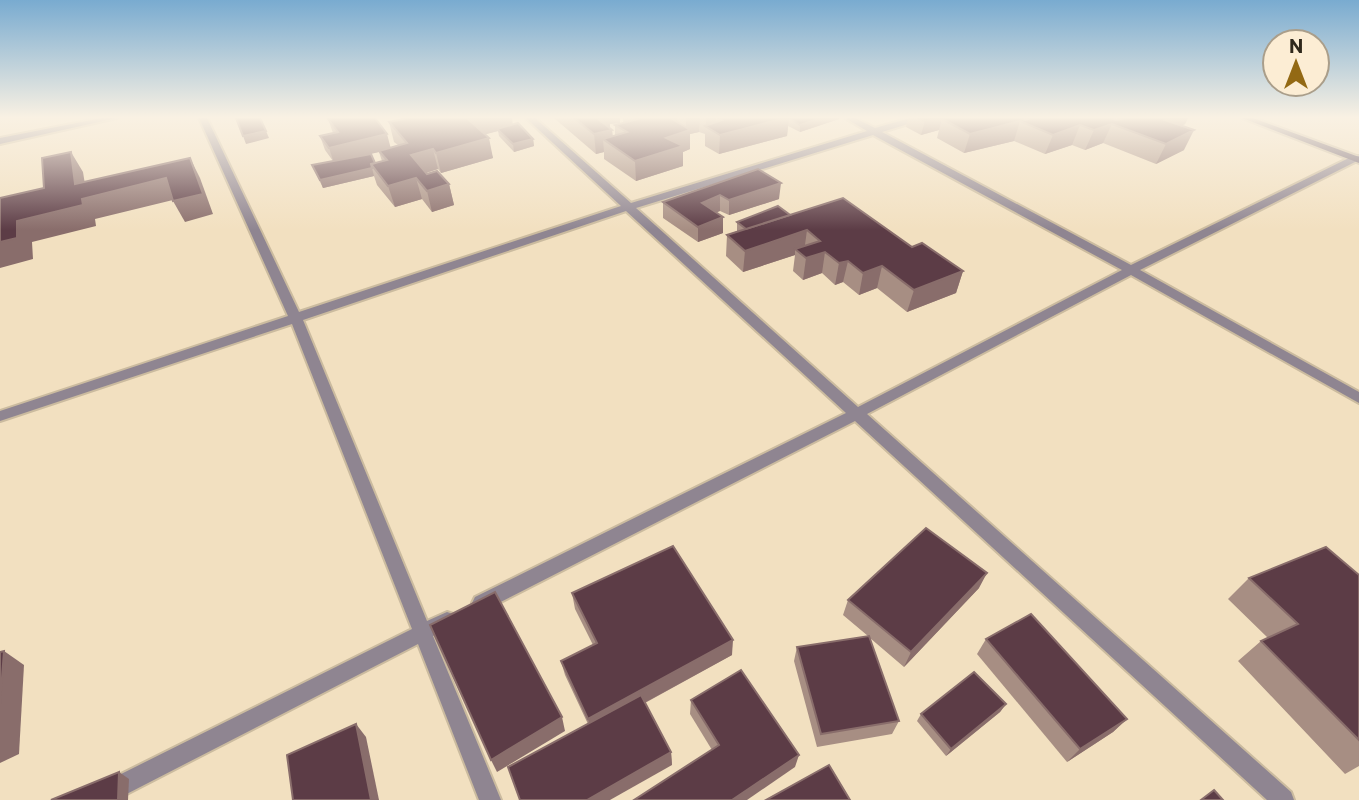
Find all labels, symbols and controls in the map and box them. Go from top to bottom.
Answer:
north arrow [1261,28,1331,98]
text: N [1289,34,1303,57]

